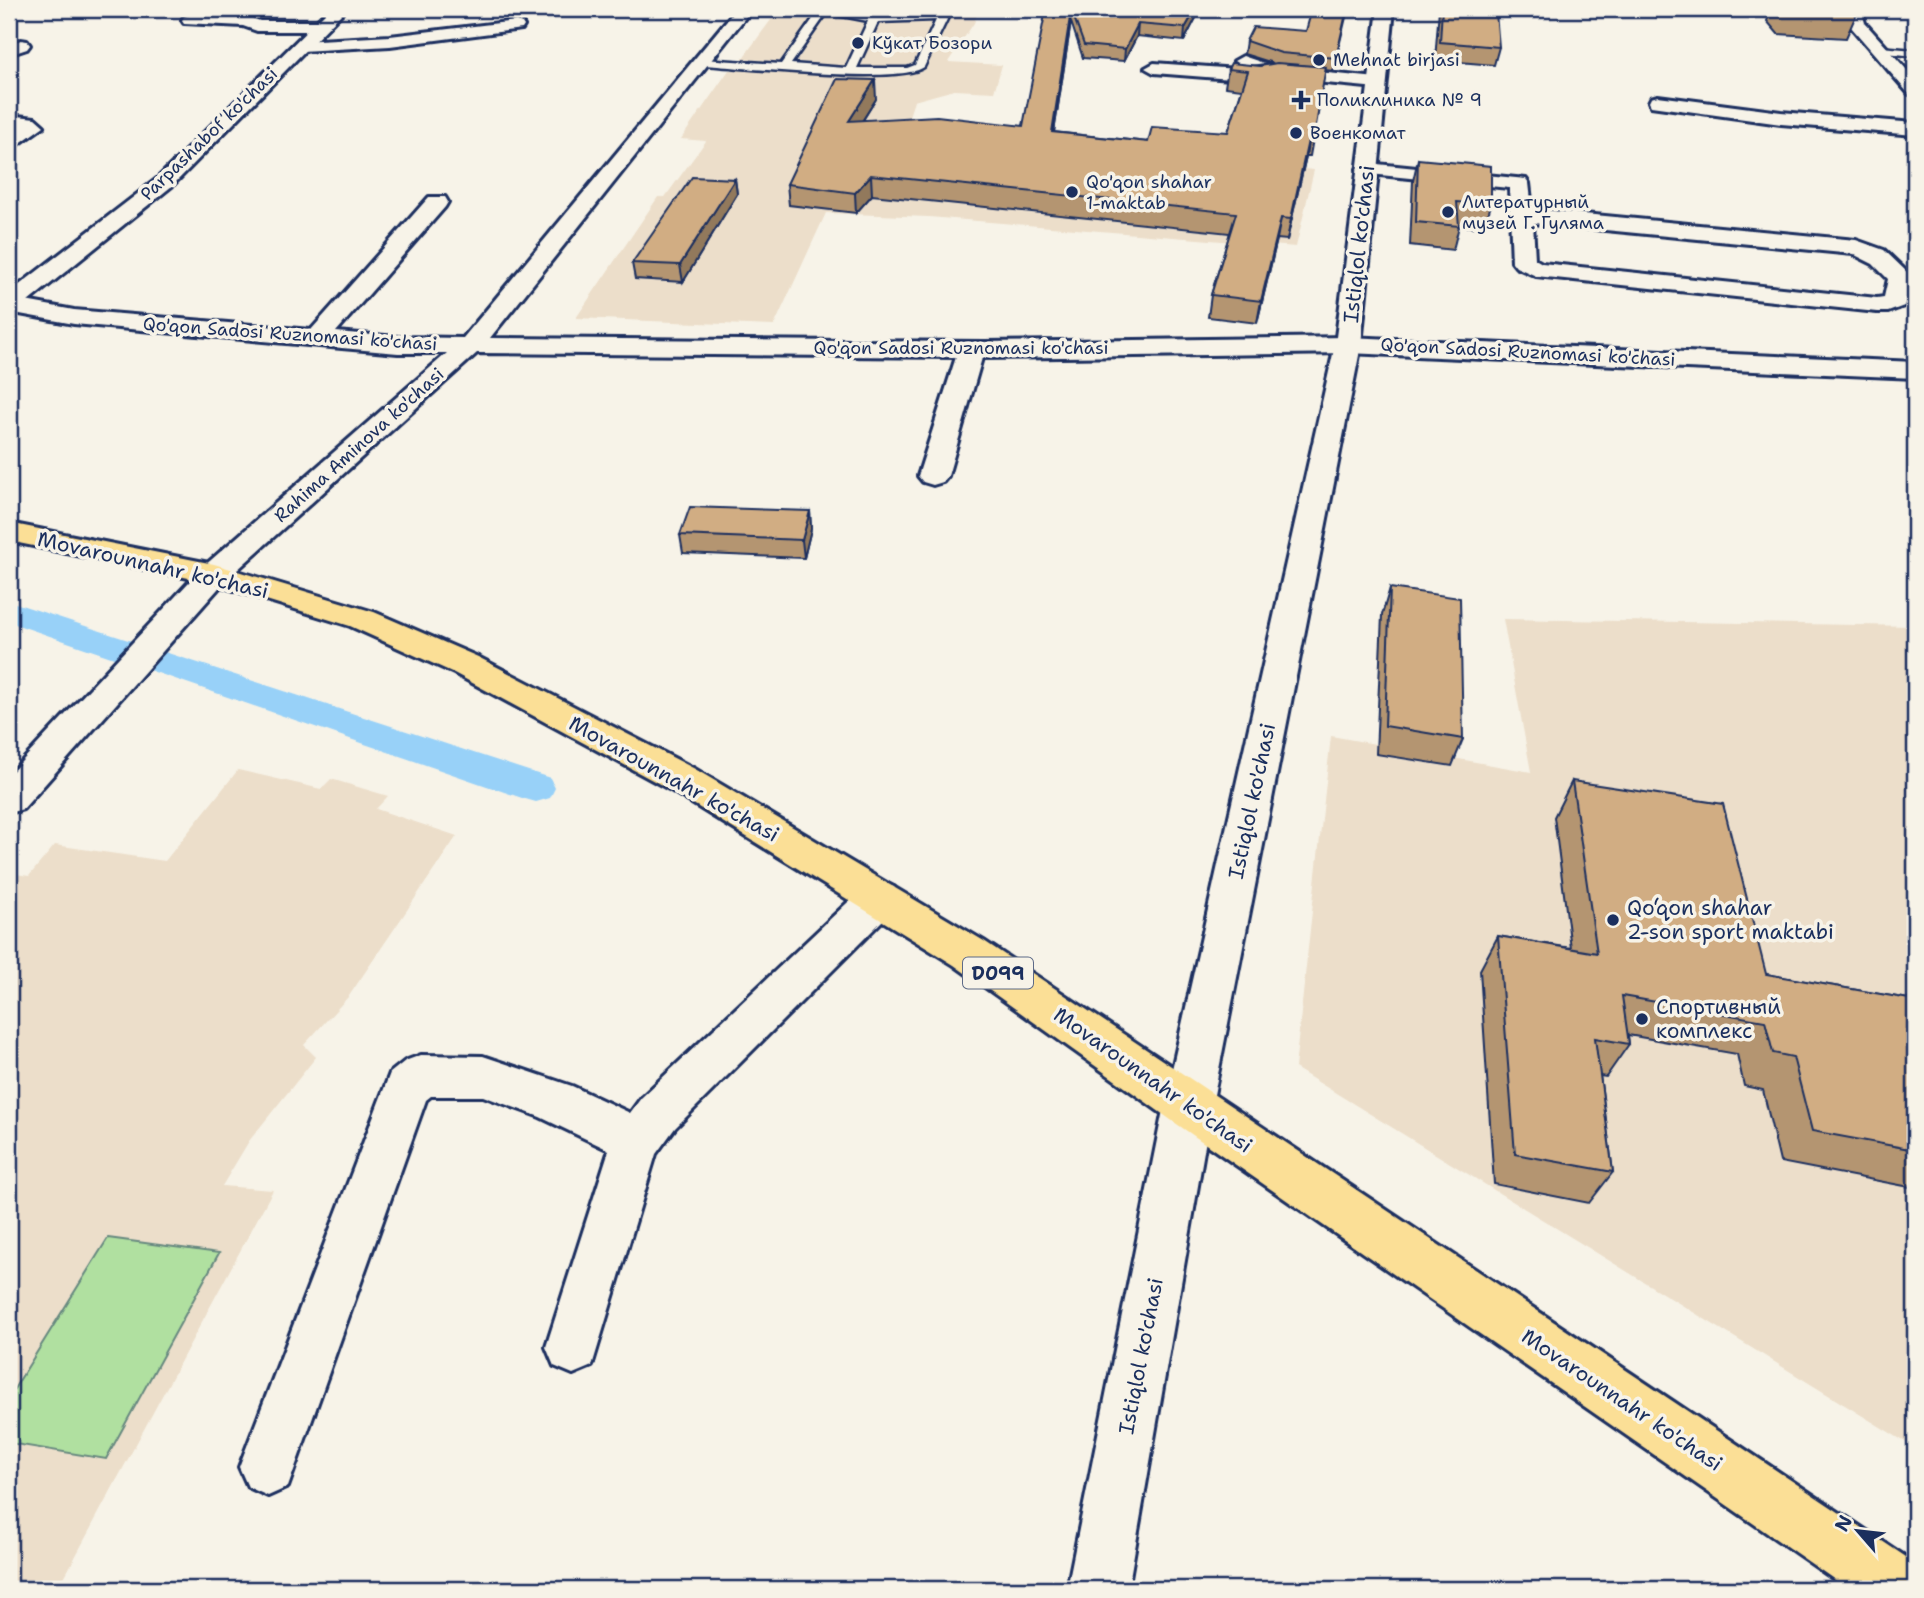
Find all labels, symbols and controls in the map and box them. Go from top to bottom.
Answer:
place label: Кўкат Бозори [872,31,992,55]
marker: Кўкат Бозори [850,35,866,51]
place label: Mehnat birjasi [1333,48,1460,72]
marker: Mehnat birjasi [1311,52,1327,68]
street label: Parpashabof ko'chasi [135,62,283,206]
place label: Поликлиника № 9 [1317,88,1482,112]
marker: Поликлиника № 9 [1291,90,1311,110]
place label: Военкомат [1310,121,1407,145]
marker: Военкомат [1288,125,1304,141]
street label: Istiqlol ko'chasi [1337,164,1381,324]
place label: Qo'qon shahar 1-maktab [1086,170,1212,215]
marker: Qo'qon shahar 1-maktab [1064,184,1080,200]
place label: Литературный музей Г. Гуляма [1462,190,1604,235]
marker: Литературный музей Г. Гуляма [1440,204,1456,220]
street label: Qo'qon Sadosi Ruznomasi ko'chasi [142,312,438,356]
street label: Qo'qon Sadosi Ruznomasi ko'chasi [1380,332,1676,372]
street label: Qo'qon Sadosi Ruznomasi ko'chasi [813,336,1109,360]
street label: Rahima Aminova ko'chasi [269,362,449,528]
street label: Movarounnahr ko'chasi [35,525,271,605]
street label: Movarounnahr ko'chasi [564,709,784,849]
street label: Istiqlol ko'chasi [1222,721,1282,881]
place label: Qo‘qon shahar 2-son sport maktabi [1627,894,1834,946]
marker: Qo‘qon shahar 2-son sport maktabi [1605,912,1621,928]
road number: D099 [963,958,1033,988]
place label: Спортивный комплекс [1656,993,1781,1045]
street label: Movarounnahr ko'chasi [1048,1001,1258,1159]
marker: Спортивный комплекс [1634,1011,1650,1027]
street label: Istiqlol ko'chasi [1112,1275,1170,1437]
street label: Movarounnahr ko'chasi [1516,1322,1728,1478]
north arrow [1822,1496,1892,1566]
text: N [1829,1511,1858,1536]

